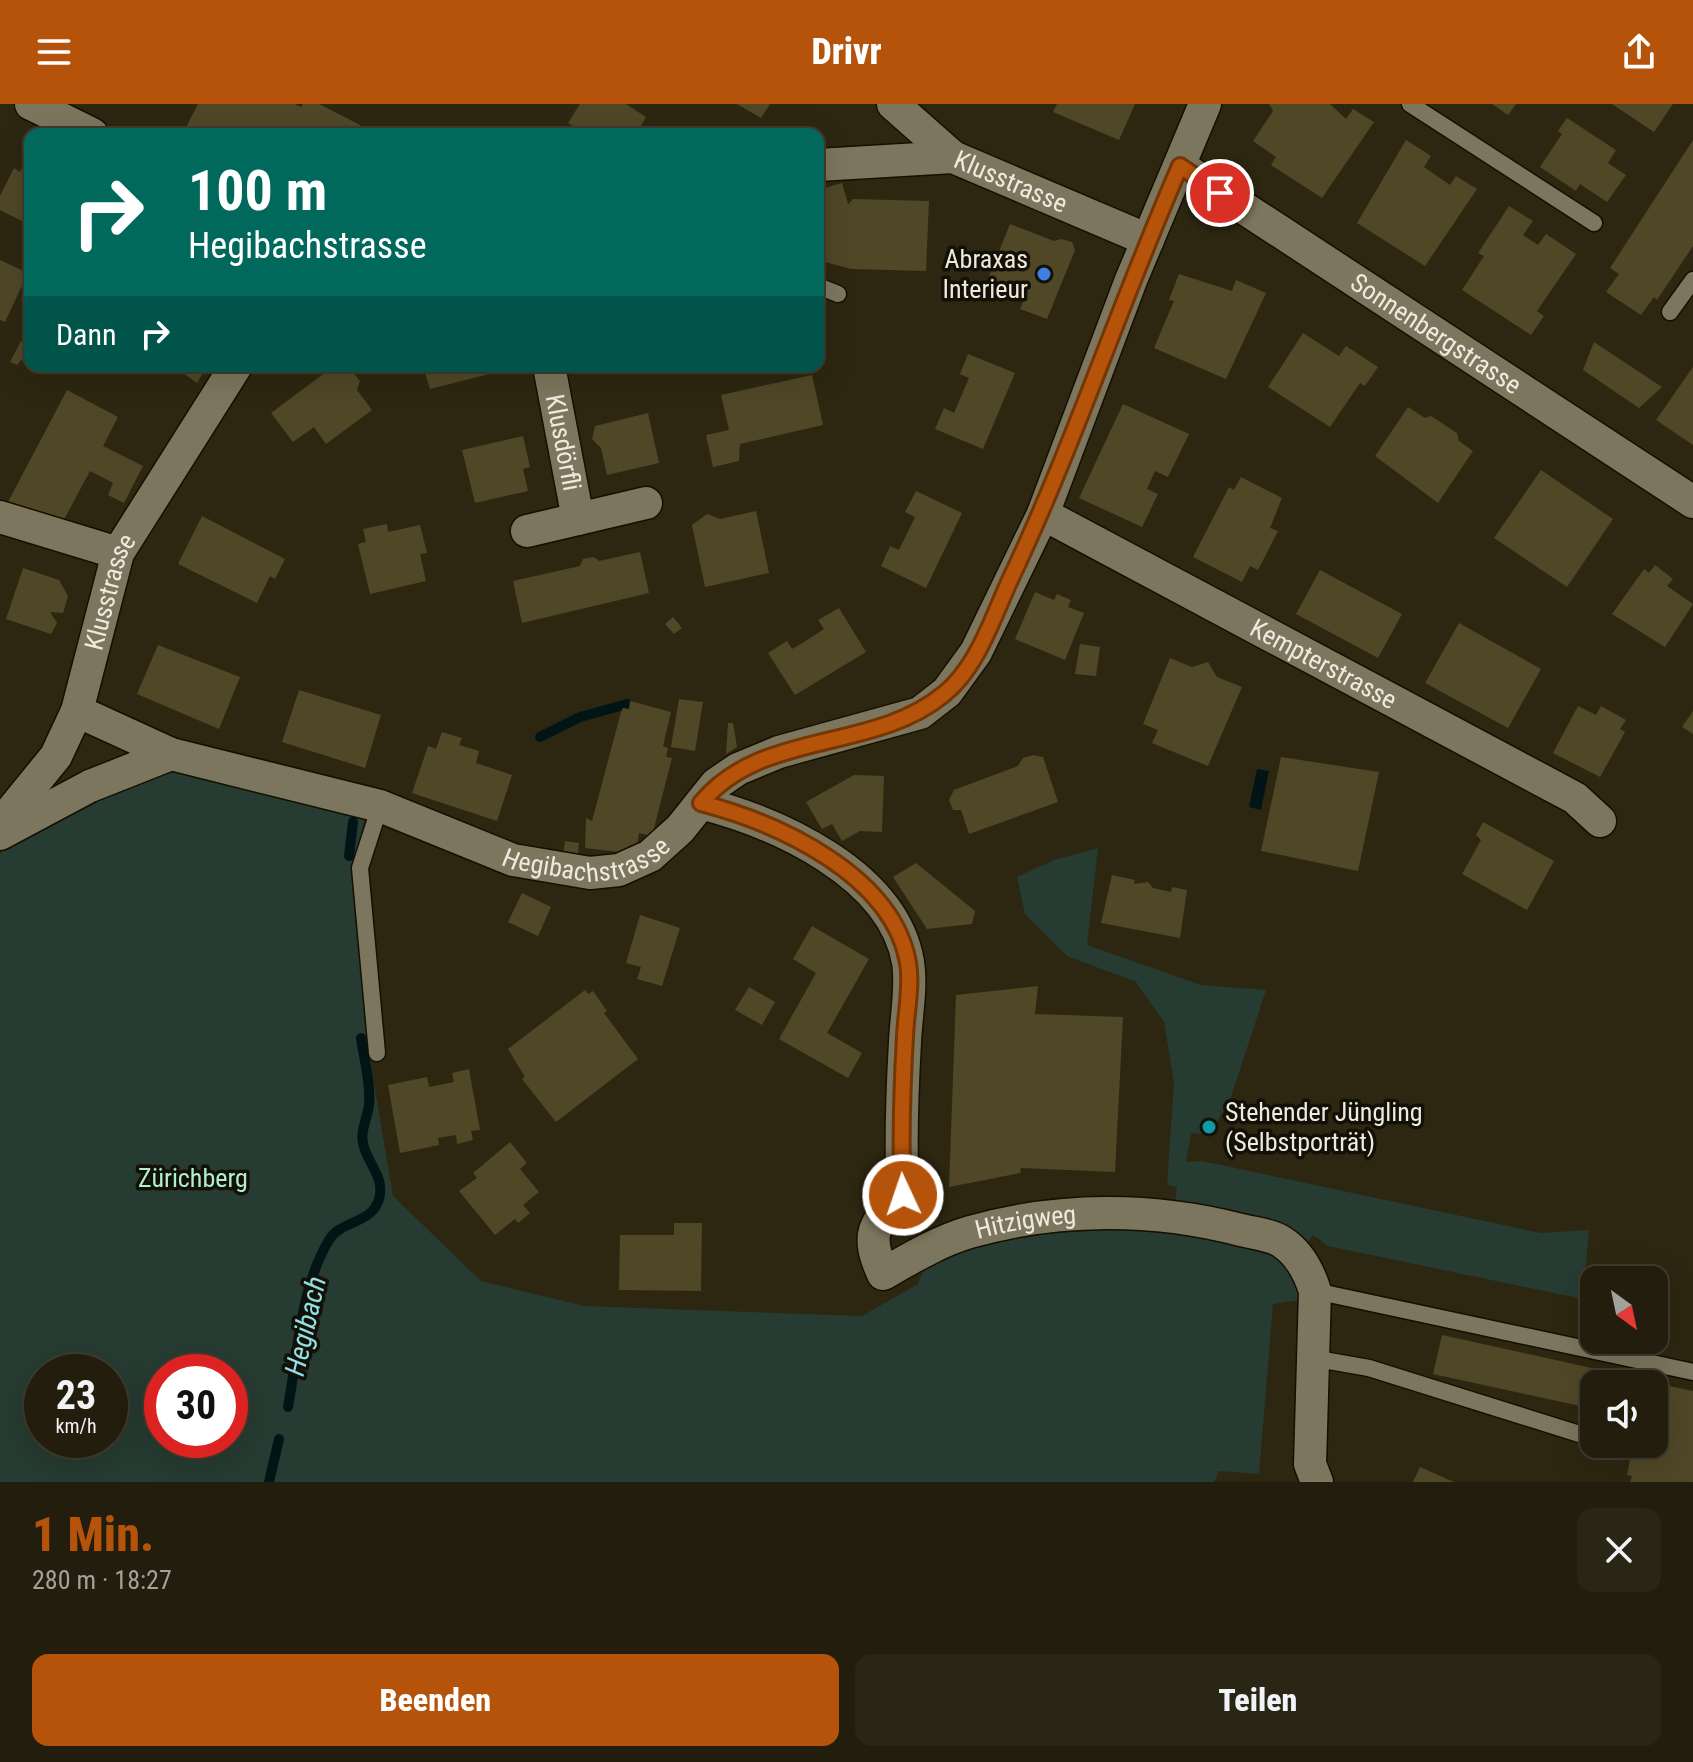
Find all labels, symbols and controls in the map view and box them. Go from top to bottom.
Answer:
icon: menu [32,30,76,74]
icon: share [1617,30,1661,74]
text: Drivr [811,31,882,73]
street label: Klusstrasse [950,144,1072,219]
text: 100 m [188,158,327,224]
pin [1186,159,1254,227]
icon: right [56,160,160,264]
icon: arrive [1198,171,1242,215]
text: Hegibachstrasse [188,225,427,267]
place label: Abraxas Interieur [942,244,1028,304]
marker: Abraxas Interieur [1035,265,1053,283]
street label: Sonnenbergstrasse [1345,267,1527,400]
icon: right [133,312,177,356]
text: Dann [56,317,117,352]
street label: Klusdörfli [540,392,587,493]
street label: Klusstrasse [78,528,141,653]
street label: Kempterstrasse [1245,612,1402,715]
street label: Hegibachstrasse [498,831,676,888]
place label: Stehender Jüngling (Selbstporträt) [1225,1097,1423,1157]
marker: Stehender Jüngling (Selbstporträt) [1200,1118,1218,1136]
position arrow [861,1153,945,1237]
park label: Zürichberg [138,1163,248,1193]
street label: Hitzigweg [972,1199,1077,1245]
north arrow [1580,1266,1668,1354]
map controls [1580,1266,1668,1458]
water label: Hegibach [278,1273,333,1379]
speed limit sign: 30 [144,1354,248,1458]
button: sound [1580,1370,1668,1458]
text: 23 [56,1372,96,1419]
text: km/h [55,1414,97,1438]
text: 1 Min. [32,1506,154,1563]
button: close [1577,1508,1661,1592]
text: 280 m · 18:27 [32,1565,172,1595]
button: Beenden [32,1654,839,1746]
button: Teilen [855,1654,1661,1746]

